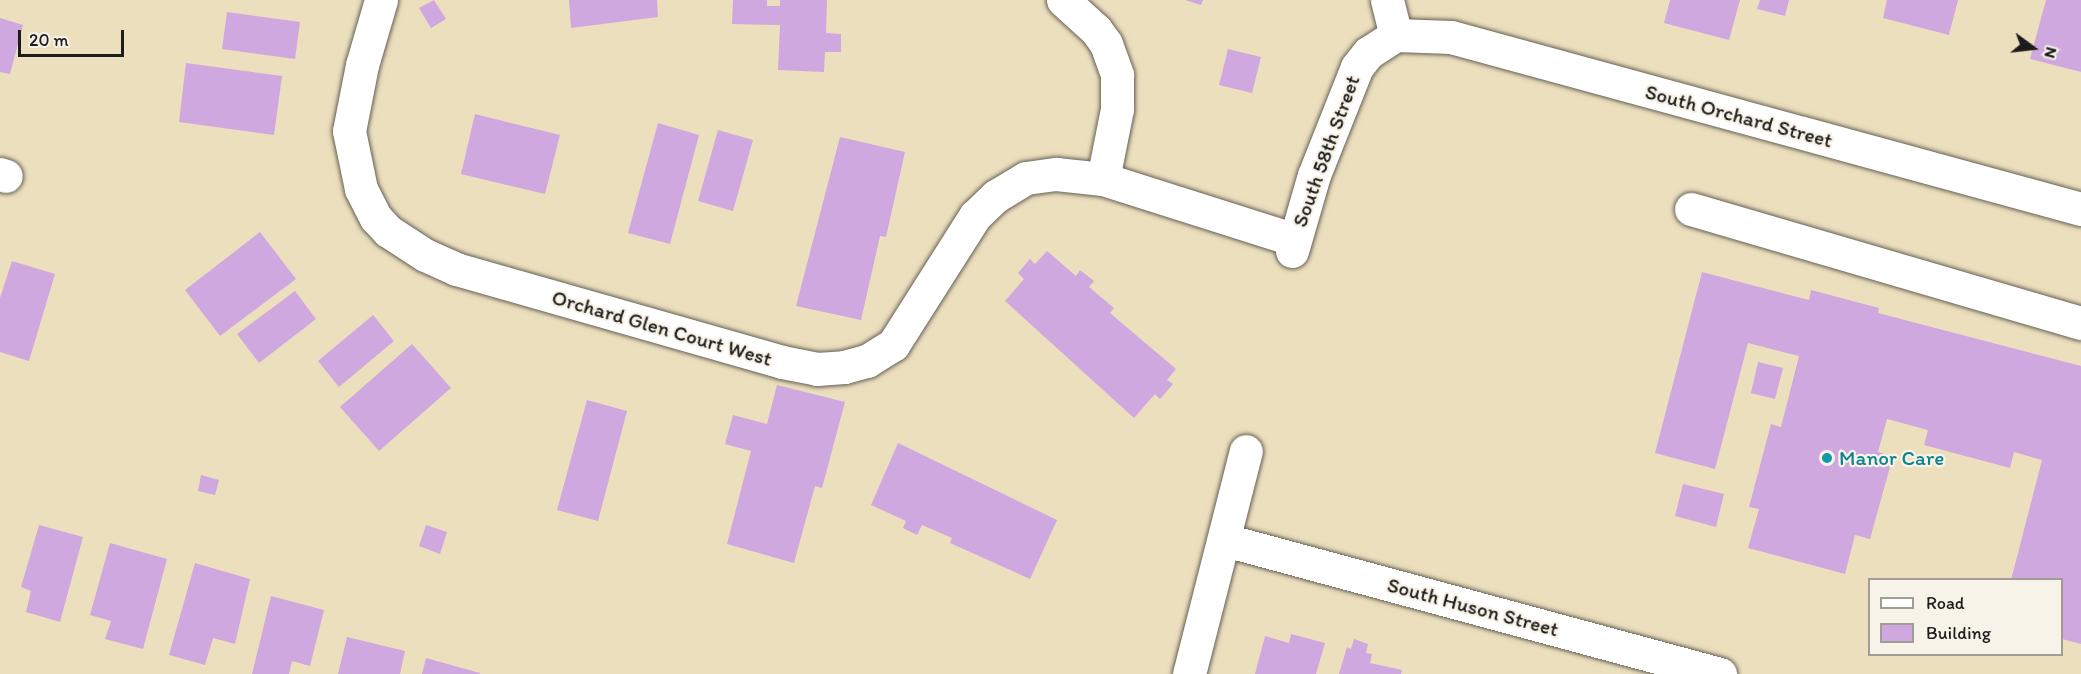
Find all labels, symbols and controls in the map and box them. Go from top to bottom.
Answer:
scale bar [21,18,128,56]
north arrow [2003,18,2063,78]
text: 20 m [29,29,69,51]
text: N [2040,45,2061,60]
street label: South 58th Street [1287,72,1365,230]
street label: South Orchard Street [1643,79,1835,153]
street label: Orchard Glen Court West [549,285,775,371]
place label: Manor Care [1839,445,1944,471]
marker: Manor Care [1820,451,1834,465]
street label: South Huson Street [1385,572,1561,642]
legend [1868,578,2063,656]
text: Road [1926,592,1965,614]
text: Building [1926,622,1991,644]

